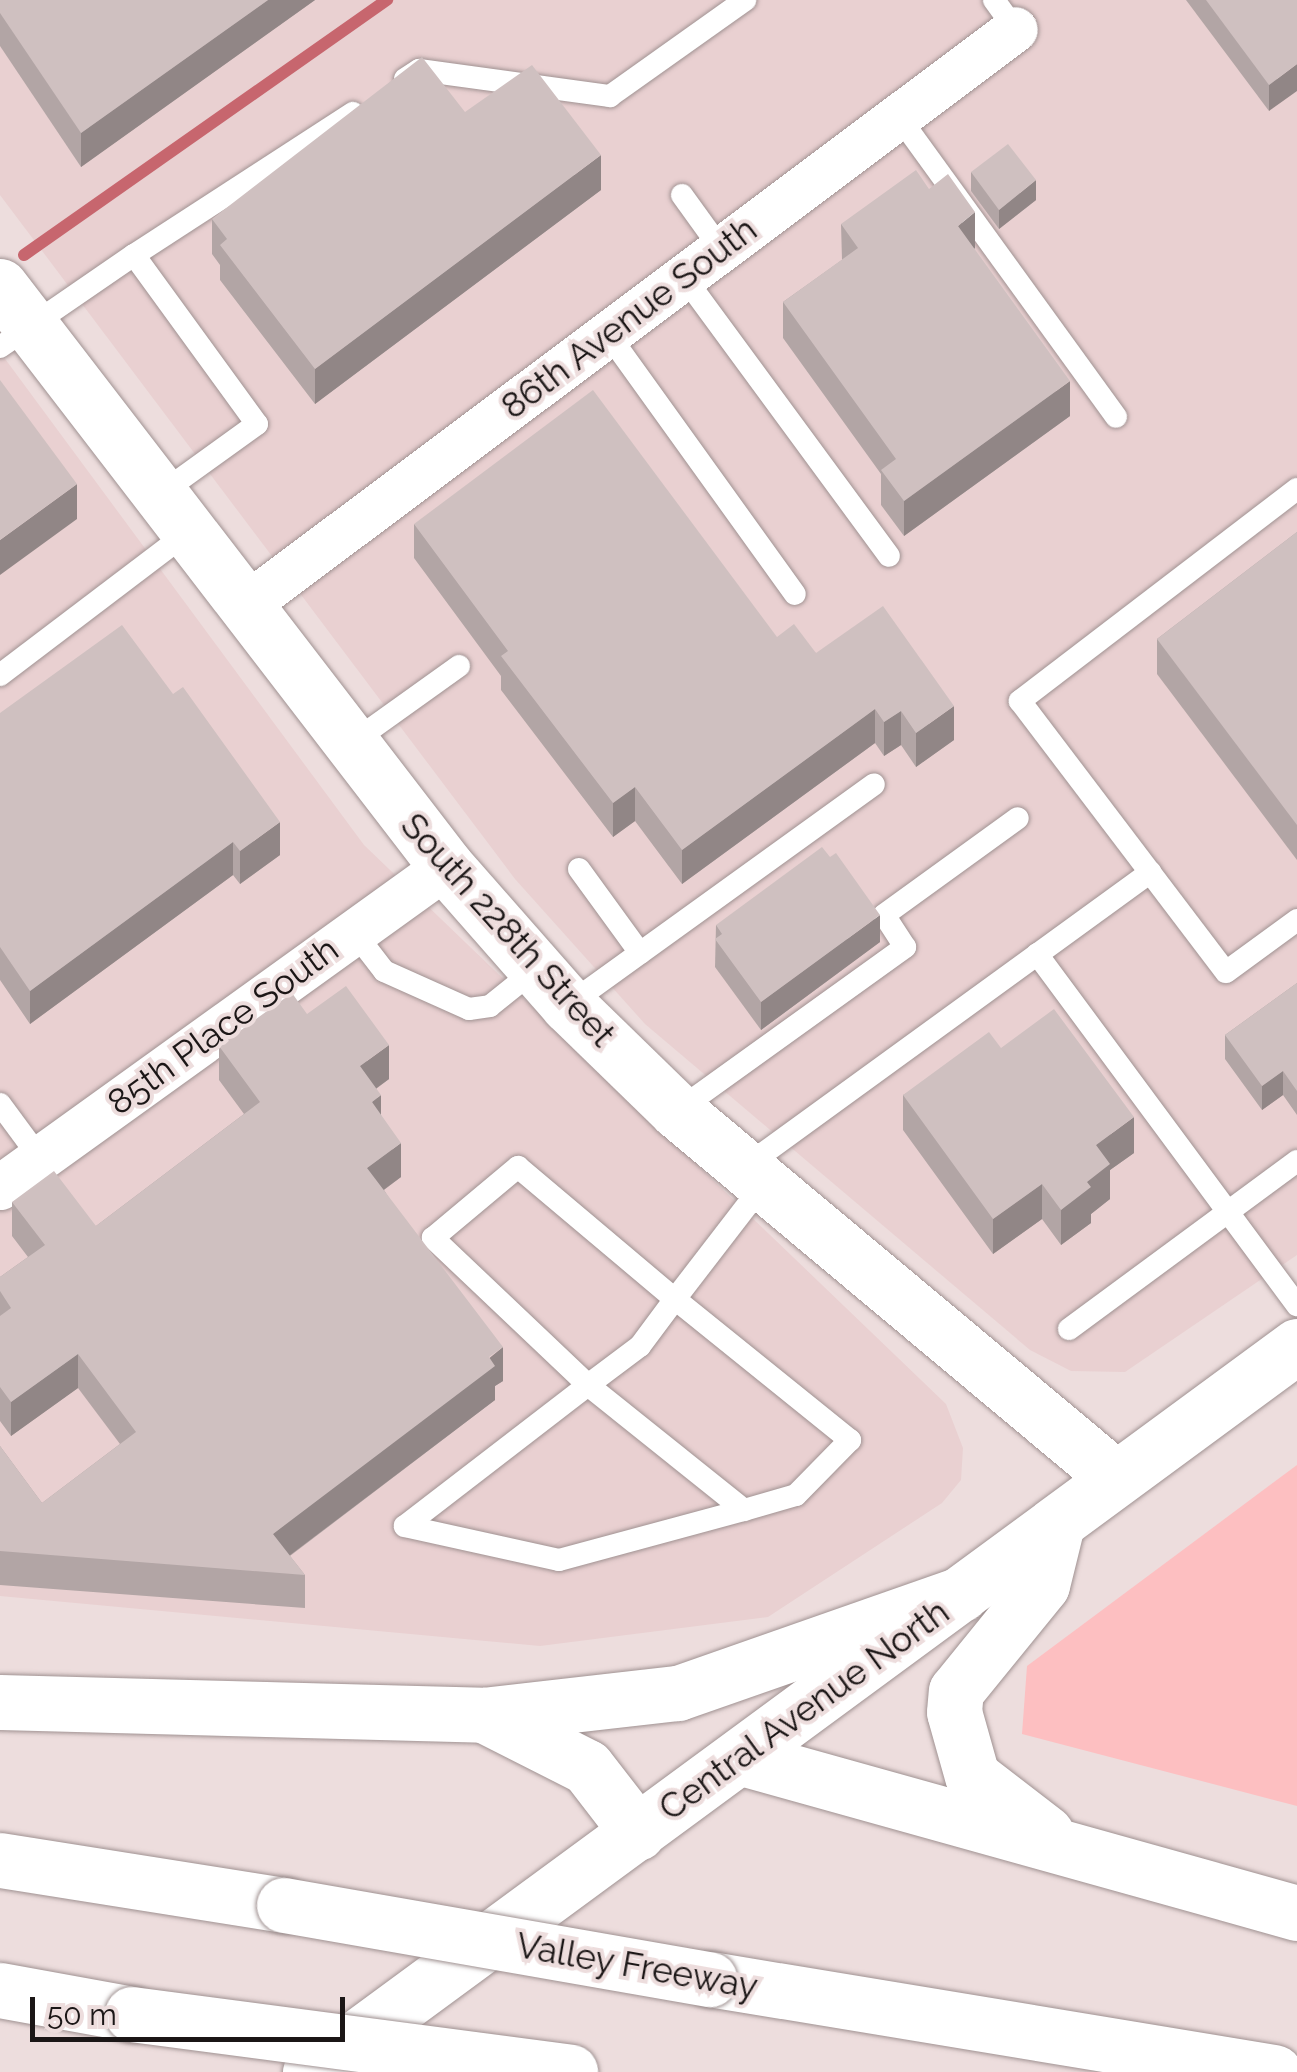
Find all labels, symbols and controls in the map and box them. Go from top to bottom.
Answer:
street label: 86th Avenue South [493,208,765,428]
street label: South 228th Street [392,805,624,1055]
street label: 85th Place South [100,928,346,1124]
street label: Central Avenue North [650,1590,958,1830]
street label: Valley Freeway [513,1924,761,2008]
scale bar [35,1977,350,2039]
text: 50 m [47,1997,117,2032]

